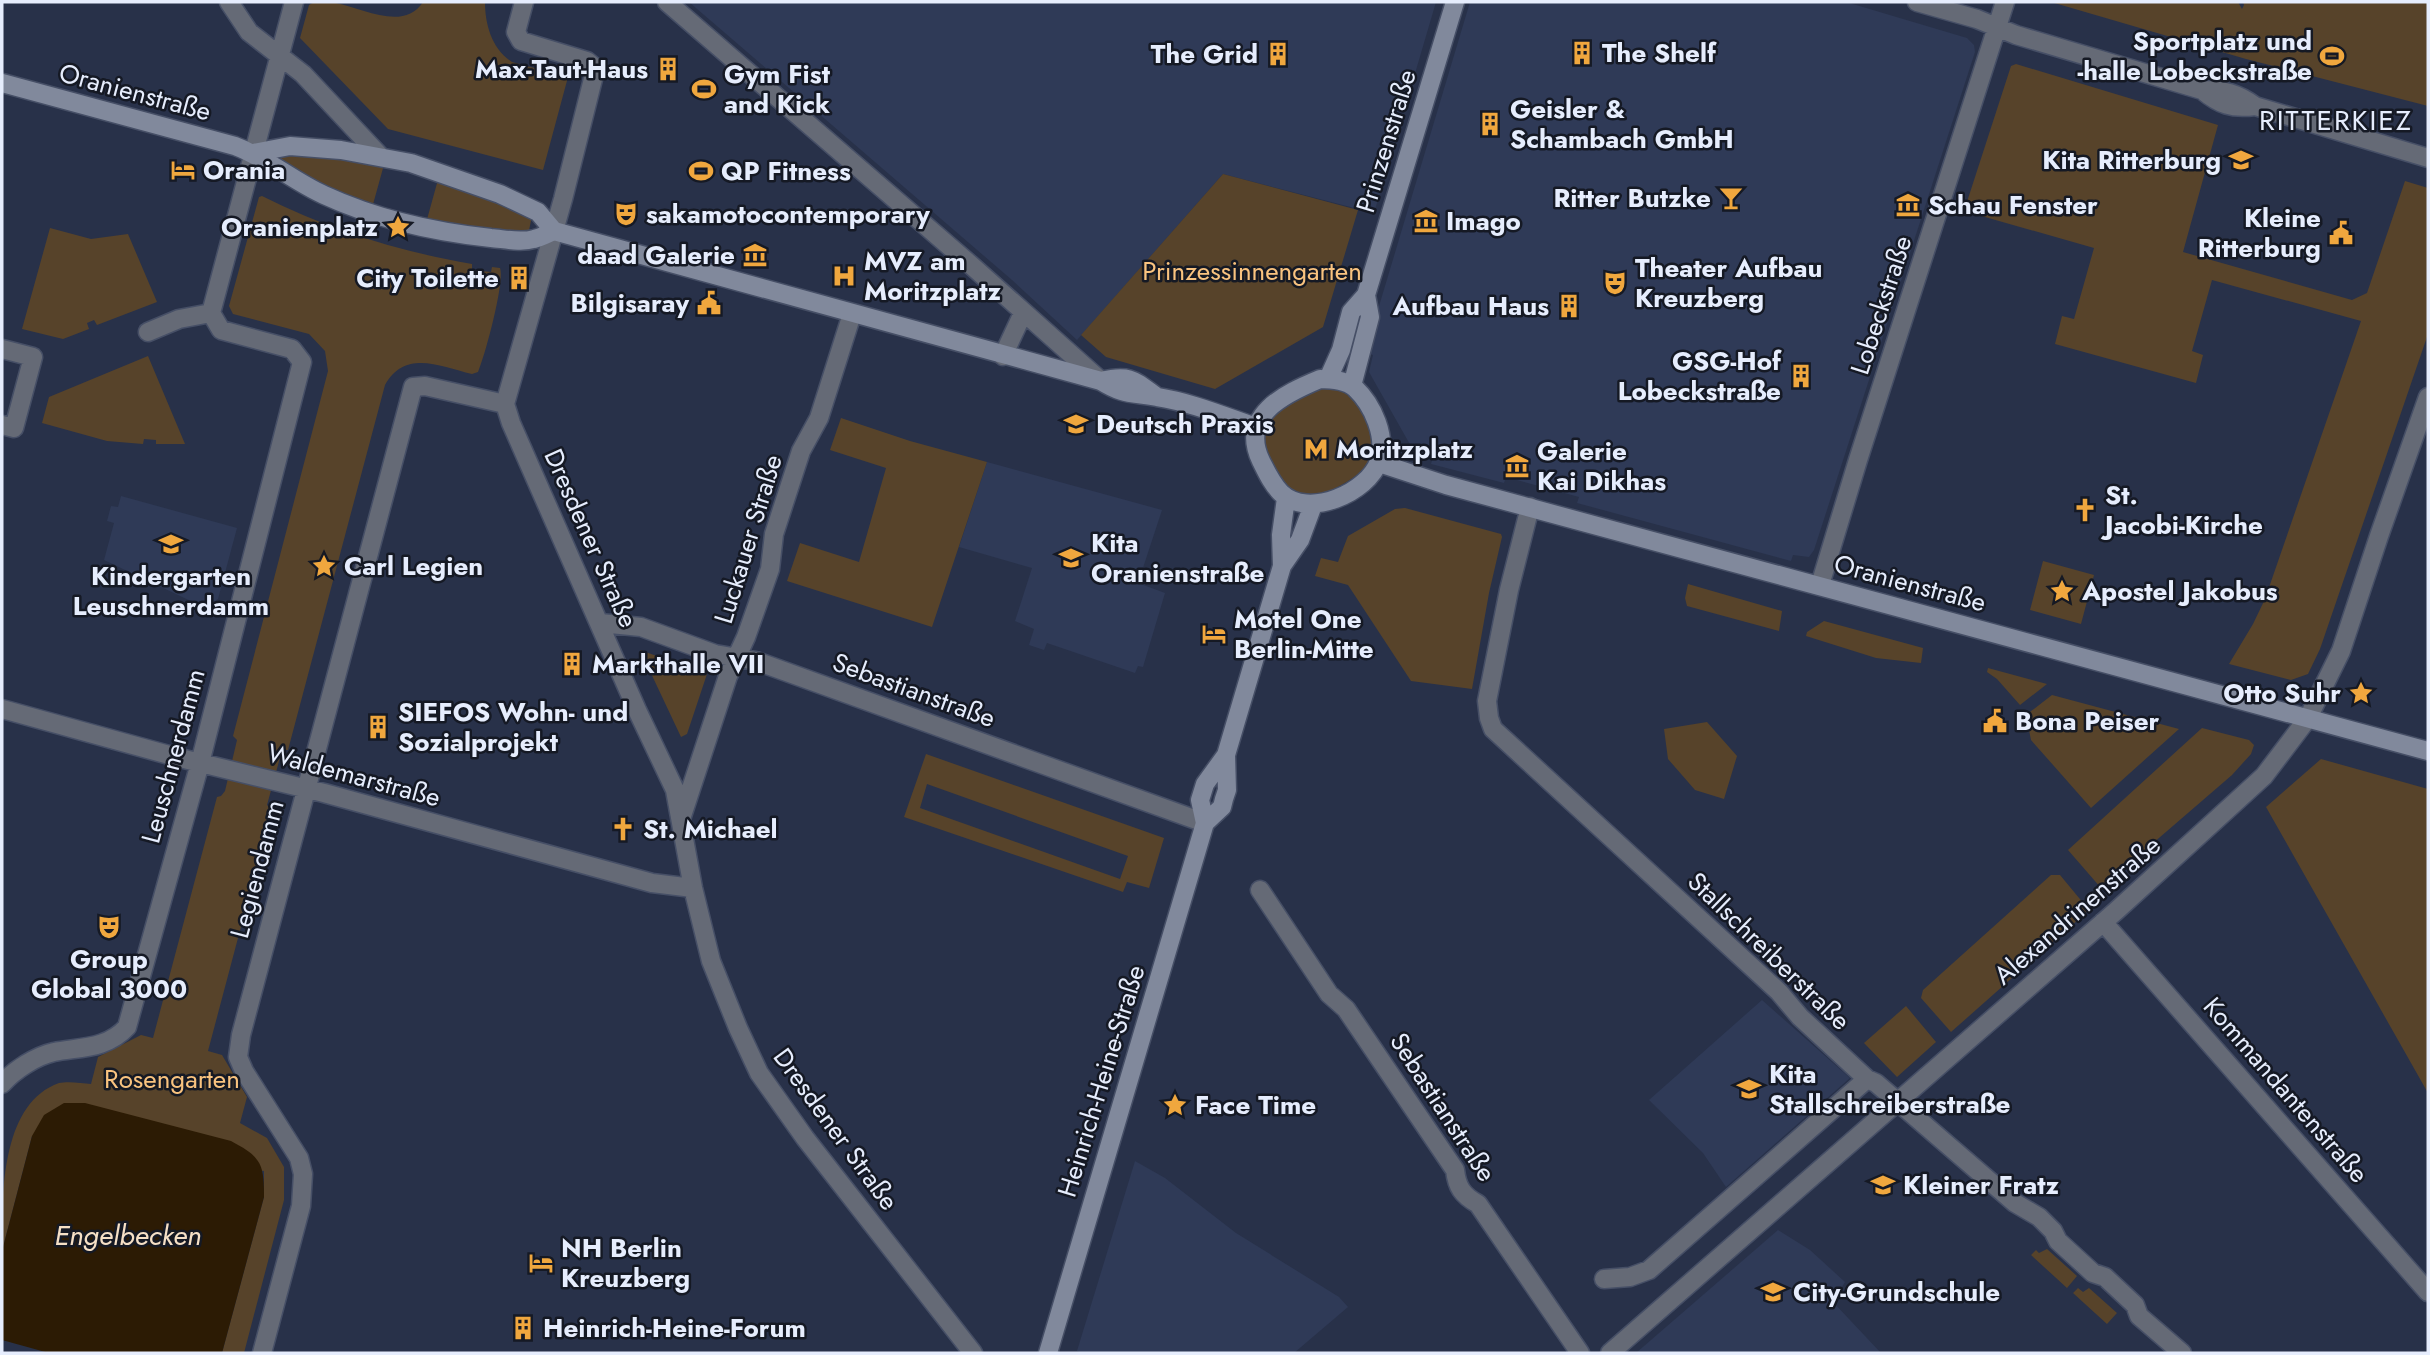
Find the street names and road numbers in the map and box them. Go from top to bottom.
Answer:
street label: Oranienstraße [55,54,215,130]
street label: Prinzenstraße [1346,65,1426,217]
street label: Lobeckstraße [1841,231,1921,379]
street label: Dresdener Straße [535,443,647,633]
street label: Luckauer Straße [704,450,792,628]
street label: Oranienstraße [1830,545,1990,621]
street label: Sebastianstraße [827,643,1001,737]
street label: Leuschnerdamm [131,665,215,847]
street label: Waldemarstraße [263,734,445,816]
street label: Legiendamm [220,796,294,942]
street label: Alexandrinenstraße [1985,827,2169,993]
street label: Stallschreiberstraße [1679,863,1859,1039]
street label: Heinrich-Heine-Straße [1048,960,1154,1202]
street label: Kommandantenstraße [2194,989,2378,1191]
street label: Sebastianstraße [1381,1025,1505,1189]
street label: Dresdener Straße [764,1040,908,1218]

